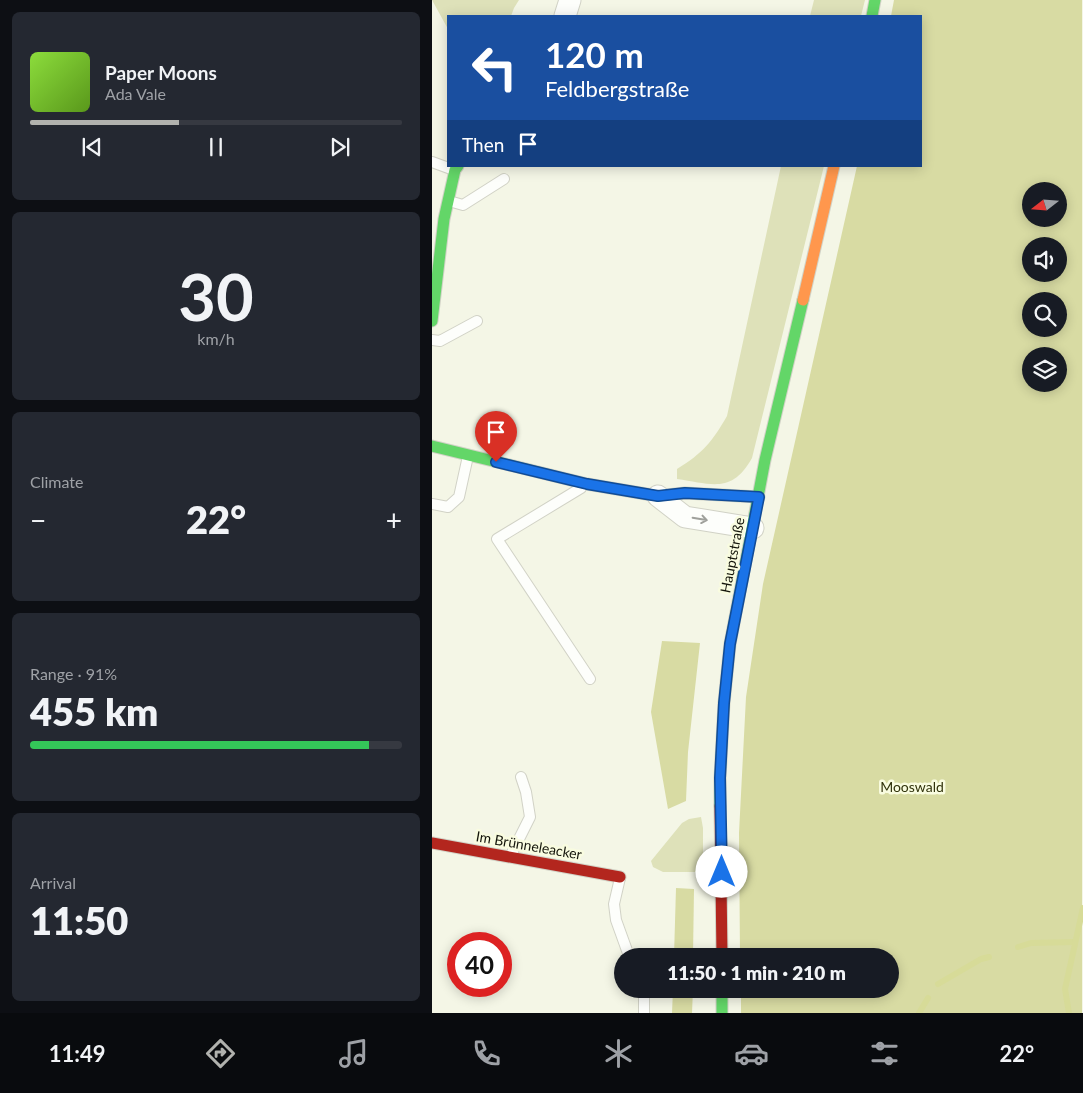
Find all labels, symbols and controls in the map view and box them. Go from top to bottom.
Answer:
text: 120 m [545,33,644,75]
icon: left [462,35,527,100]
text: Paper Moons [105,61,217,84]
text: Feldbergstraße [545,75,689,102]
text: Ada Vale [105,84,166,103]
icon: arrive [514,130,542,158]
icon: previous [78,133,106,161]
icon: pause [202,133,230,161]
icon: next [326,133,354,161]
text: Then [462,133,504,156]
north arrow [1022,182,1067,228]
map controls [1022,182,1067,392]
button: sound [1022,237,1067,282]
text: 30 [178,257,254,335]
button: search [1022,292,1067,337]
text: km/h [197,329,235,348]
button: layers [1022,347,1067,392]
pin [475,411,517,462]
icon: arrive [482,418,510,446]
text: Climate [30,472,83,491]
text: 22° [186,496,246,542]
text: − [30,503,46,537]
text: + [386,503,402,537]
one-way arrow [691,515,707,525]
street label: Hauptstraße [716,516,748,594]
text: Range · 91% [30,664,117,683]
text: 455 km [30,688,158,734]
park label: Mooswald [880,778,944,795]
street label: Im Brünneleacker [475,827,583,863]
position arrow [695,845,747,897]
text: Arrival [30,873,76,892]
text: 11:50 [30,897,128,943]
speed limit sign: 40 [447,932,512,997]
text: 11:50 · 1 min · 210 m [667,961,846,984]
icon: directions [203,1036,238,1071]
icon: music [336,1036,371,1071]
icon: phone [469,1036,504,1071]
icon: climate [601,1036,636,1071]
icon: car [734,1036,769,1071]
icon: filters [867,1036,902,1071]
text: 11:49 [49,1040,106,1067]
text: 22° [999,1040,1034,1067]

